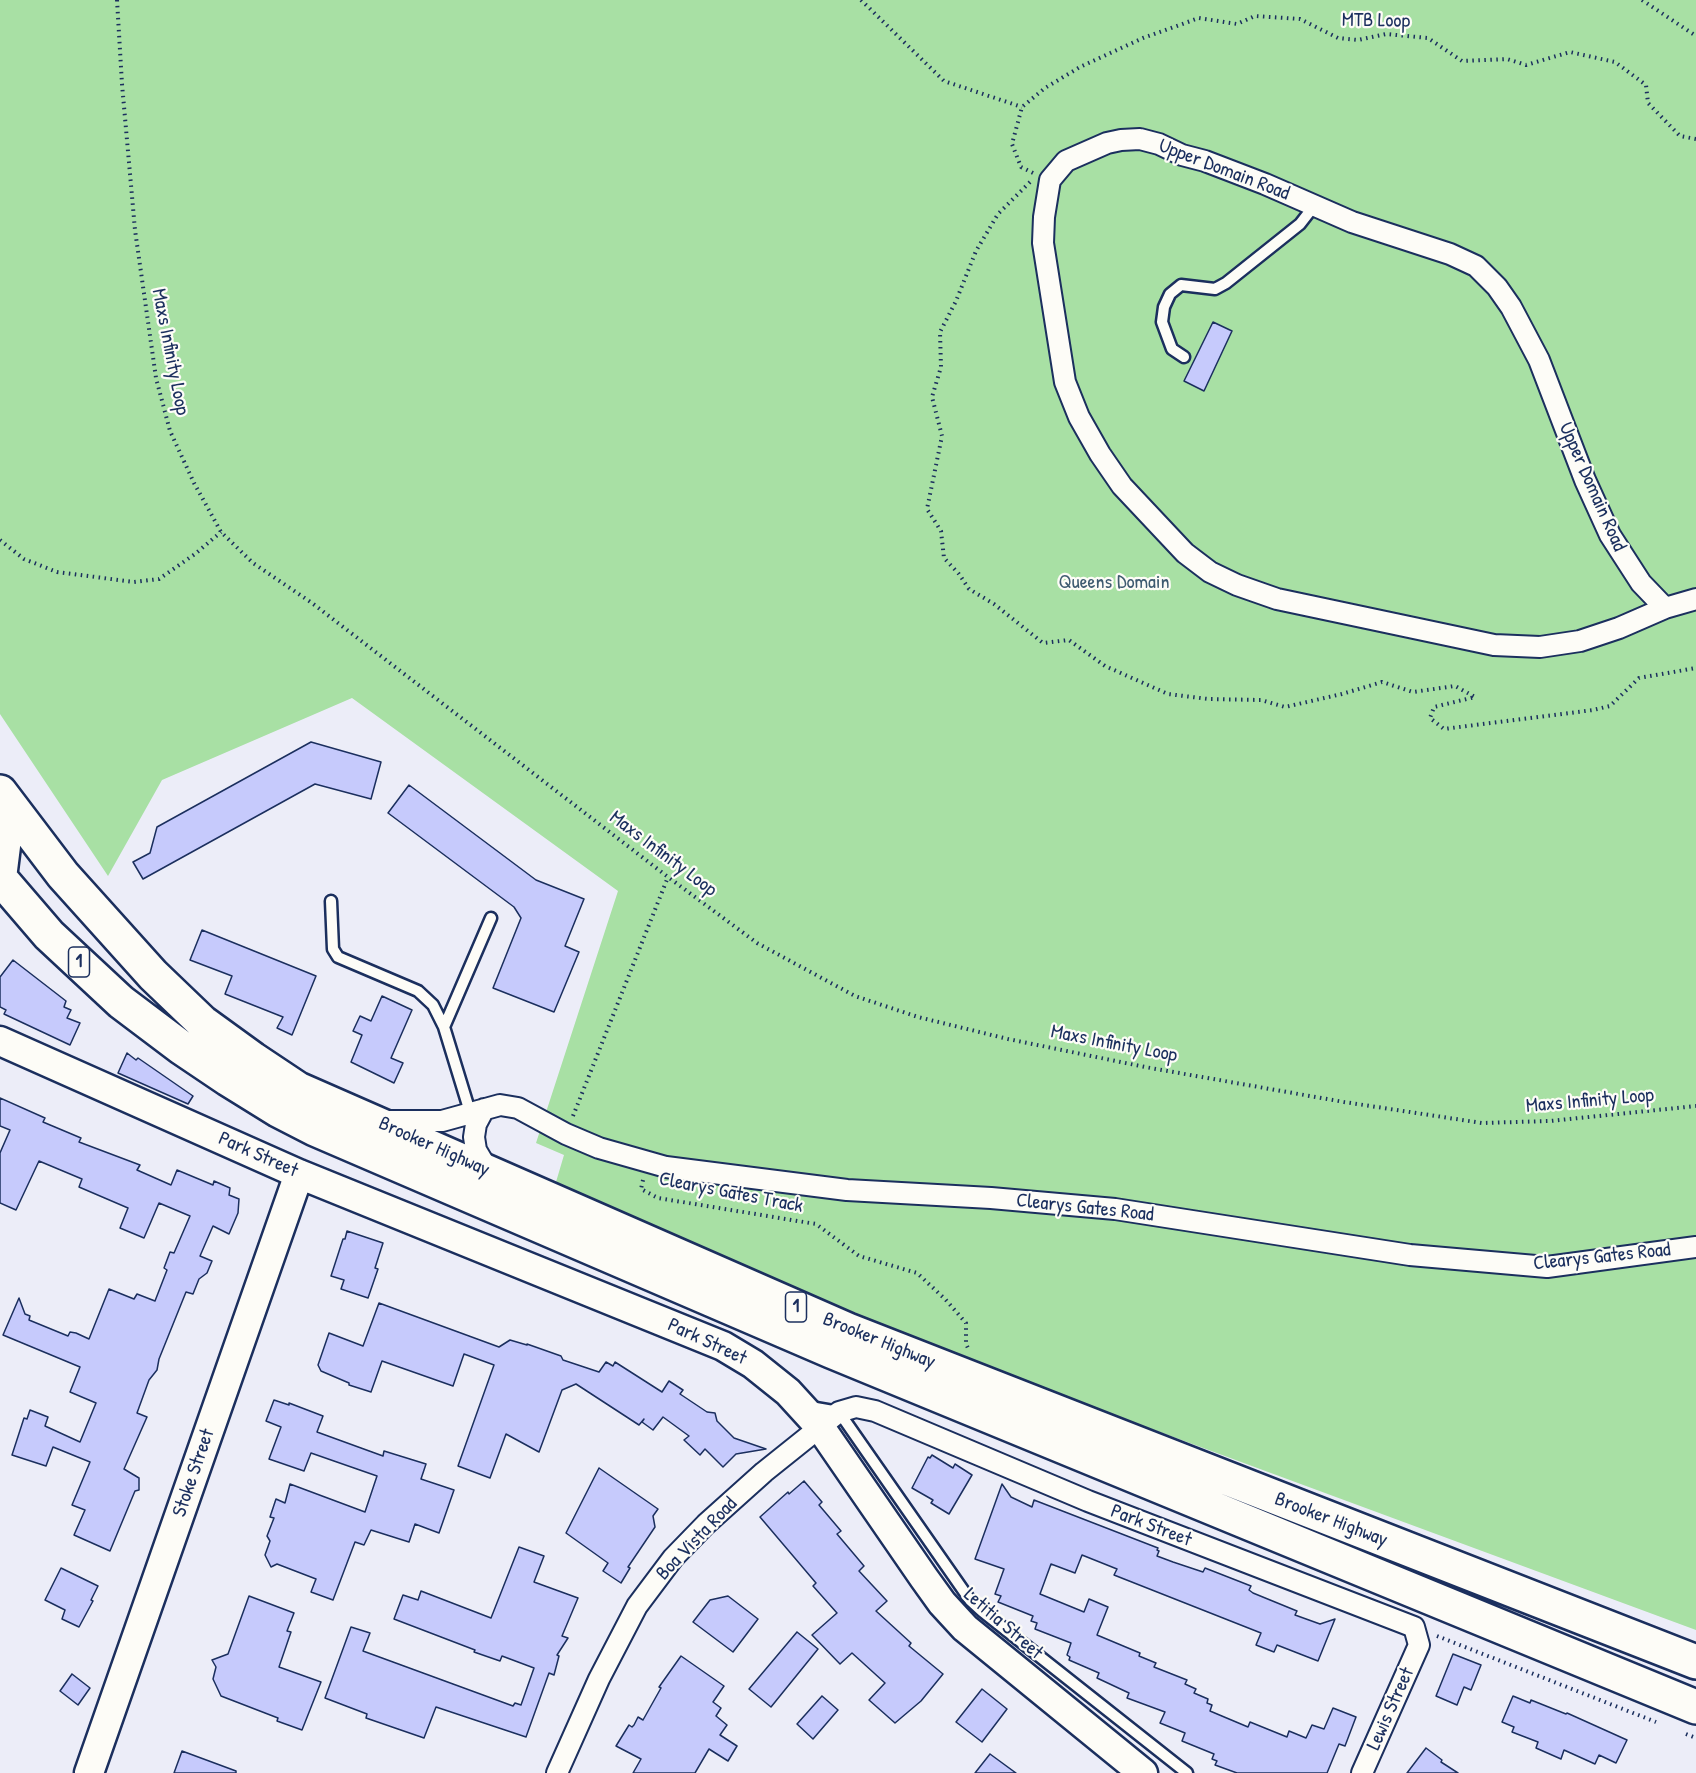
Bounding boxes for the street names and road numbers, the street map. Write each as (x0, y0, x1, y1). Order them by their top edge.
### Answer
street label: MTB Loop (1342, 8, 1410, 34)
street label: Upper Domain Road (1155, 134, 1293, 206)
street label: Maxs Infinity Loop (146, 287, 194, 417)
street label: Upper Domain Road (1553, 419, 1631, 555)
street label: Maxs Infinity Loop (605, 806, 721, 902)
road number: 1 (68, 947, 90, 977)
street label: Maxs Infinity Loop (1049, 1020, 1179, 1068)
street label: Maxs Infinity Loop (1525, 1083, 1655, 1119)
street label: Brooker Highway (375, 1112, 493, 1182)
street label: Park Street (214, 1127, 302, 1183)
street label: Clearys Gates Track (657, 1167, 805, 1219)
street label: Clearys Gates Road (1015, 1189, 1155, 1227)
street label: Clearys Gates Road (1532, 1238, 1672, 1276)
road number: 1 (786, 1292, 806, 1322)
street label: Brooker Highway (819, 1308, 939, 1374)
street label: Park Street (664, 1313, 750, 1371)
street label: Stoke Street (168, 1426, 220, 1520)
street label: Brooker Highway (1271, 1487, 1391, 1553)
street label: Boa Vista Road (651, 1492, 743, 1586)
street label: Park Street (1107, 1500, 1195, 1552)
street label: Letitia Street (958, 1583, 1048, 1665)
street label: Lewis Street (1362, 1664, 1420, 1754)

